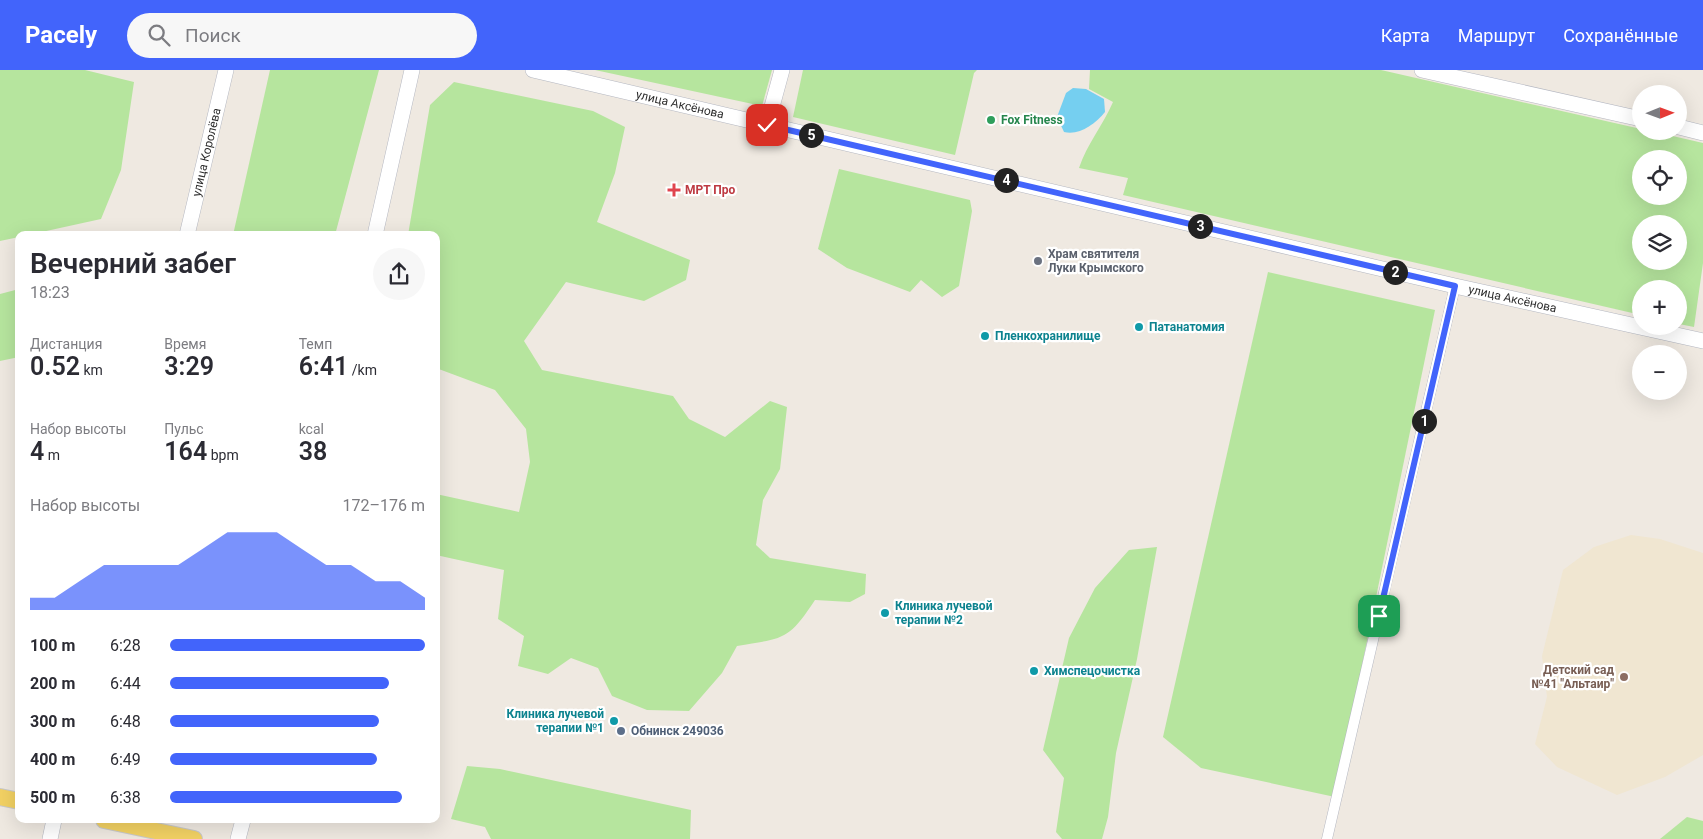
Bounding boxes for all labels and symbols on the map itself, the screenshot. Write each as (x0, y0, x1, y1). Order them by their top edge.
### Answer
north arrow (1632, 85, 1688, 140)
street label: улица Аксёнова (635, 87, 725, 122)
pin (746, 104, 788, 146)
street label: улица Королёва (189, 107, 224, 198)
place label: Fox Fitness (1001, 113, 1063, 127)
marker: Fox Fitness (985, 114, 997, 126)
pin: 5 (798, 122, 824, 148)
pin: 4 (994, 168, 1018, 192)
marker: МРТ Про (667, 183, 681, 197)
place label: МРТ Про (685, 183, 736, 197)
pin: 3 (1188, 214, 1212, 238)
place label: Храм святителя Луки Крымского (1048, 247, 1144, 275)
marker: Храм святителя Луки Крымского (1032, 255, 1044, 267)
pin: 2 (1382, 260, 1408, 284)
street label: улица Аксёнова (1467, 282, 1558, 315)
place label: Патанатомия (1149, 320, 1225, 334)
marker: Патанатомия (1133, 321, 1145, 333)
place label: Пленкохранилище (995, 329, 1101, 343)
marker: Пленкохранилище (979, 330, 991, 342)
pin: 1 (1412, 408, 1436, 434)
pin (1358, 595, 1400, 637)
place label: Клиника лучевой терапии №2 (895, 599, 993, 627)
marker: Клиника лучевой терапии №2 (879, 607, 891, 619)
place label: Детский сад №41 "Альтаир" (1531, 663, 1614, 691)
place label: Химспецочистка (1044, 664, 1141, 678)
marker: Химспецочистка (1028, 665, 1040, 677)
marker: Детский сад №41 "Альтаир" (1618, 671, 1630, 683)
place label: Клиника лучевой терапии №1 (507, 707, 604, 735)
marker: Клиника лучевой терапии №1 (608, 715, 620, 727)
place label: Обнинск 249036 (631, 724, 724, 738)
marker: Обнинск 249036 (615, 725, 627, 737)

